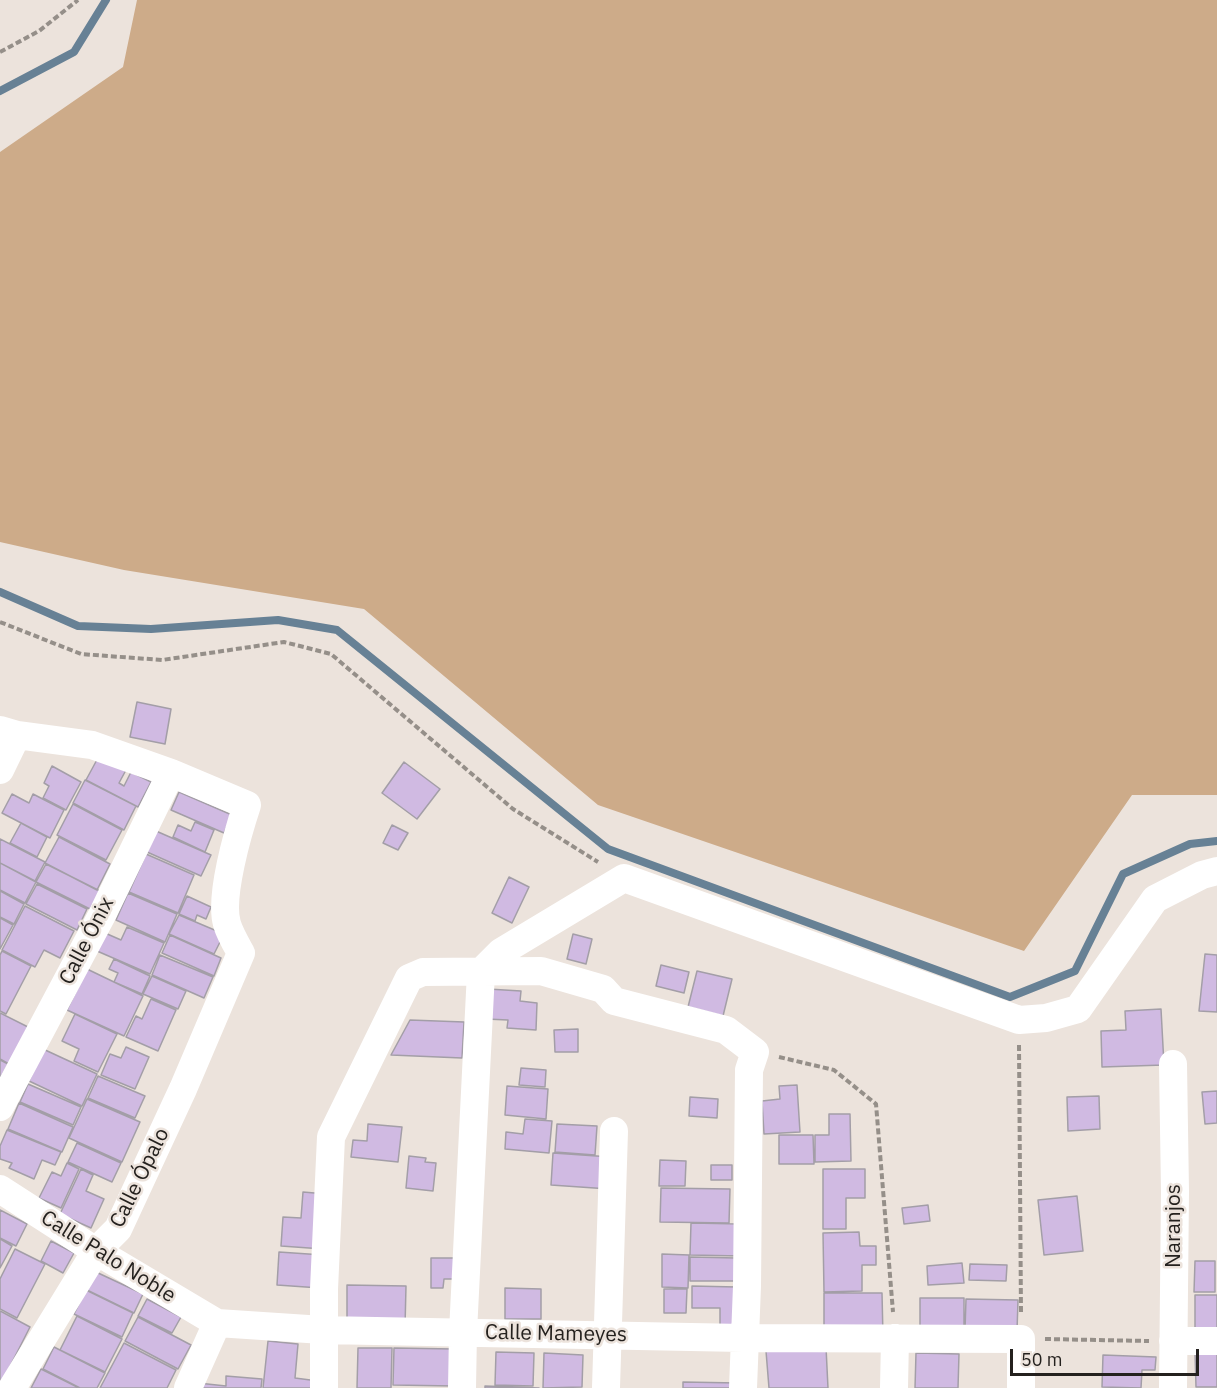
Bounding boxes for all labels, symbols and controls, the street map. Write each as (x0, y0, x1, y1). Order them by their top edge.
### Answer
street label: Calle Ónix (54, 893, 120, 989)
street label: Calle Ópalo (105, 1124, 175, 1232)
street label: Naranjos (1161, 1184, 1187, 1268)
street label: Calle Palo Noble (36, 1205, 180, 1309)
street label: Calle Mameyes (485, 1320, 627, 1348)
scale bar (1013, 1337, 1202, 1375)
text: 50 m (1021, 1348, 1063, 1371)

